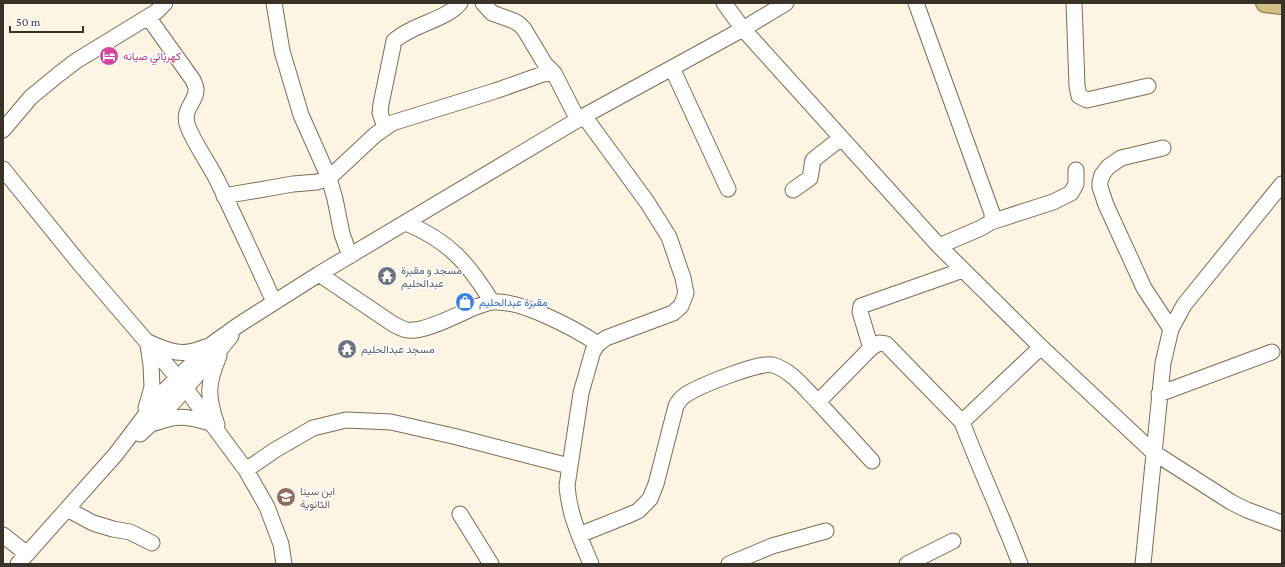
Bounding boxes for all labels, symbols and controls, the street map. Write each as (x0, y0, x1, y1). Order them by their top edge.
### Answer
scale bar (10, 8, 83, 34)
text: 50 m (16, 15, 41, 29)
hotel icon: كهربائي صيانه (98, 45, 120, 67)
place label: كهربائي صيانه (123, 50, 181, 66)
place label: مسجد و مقبرة عبدالحليم (401, 264, 462, 291)
temple icon: مسجد و مقبرة عبدالحليم (376, 265, 398, 287)
shop icon: مقبرة عبدالحليم (454, 291, 476, 313)
place label: مقبرة عبدالحليم (479, 296, 548, 310)
temple icon: مسجد عبدالحليم (336, 338, 358, 360)
place label: مسجد عبدالحليم (361, 343, 435, 357)
place label: ابن سينا الثانوية (300, 485, 335, 511)
school or university icon: ابن سينا الثانوية (275, 486, 297, 508)

